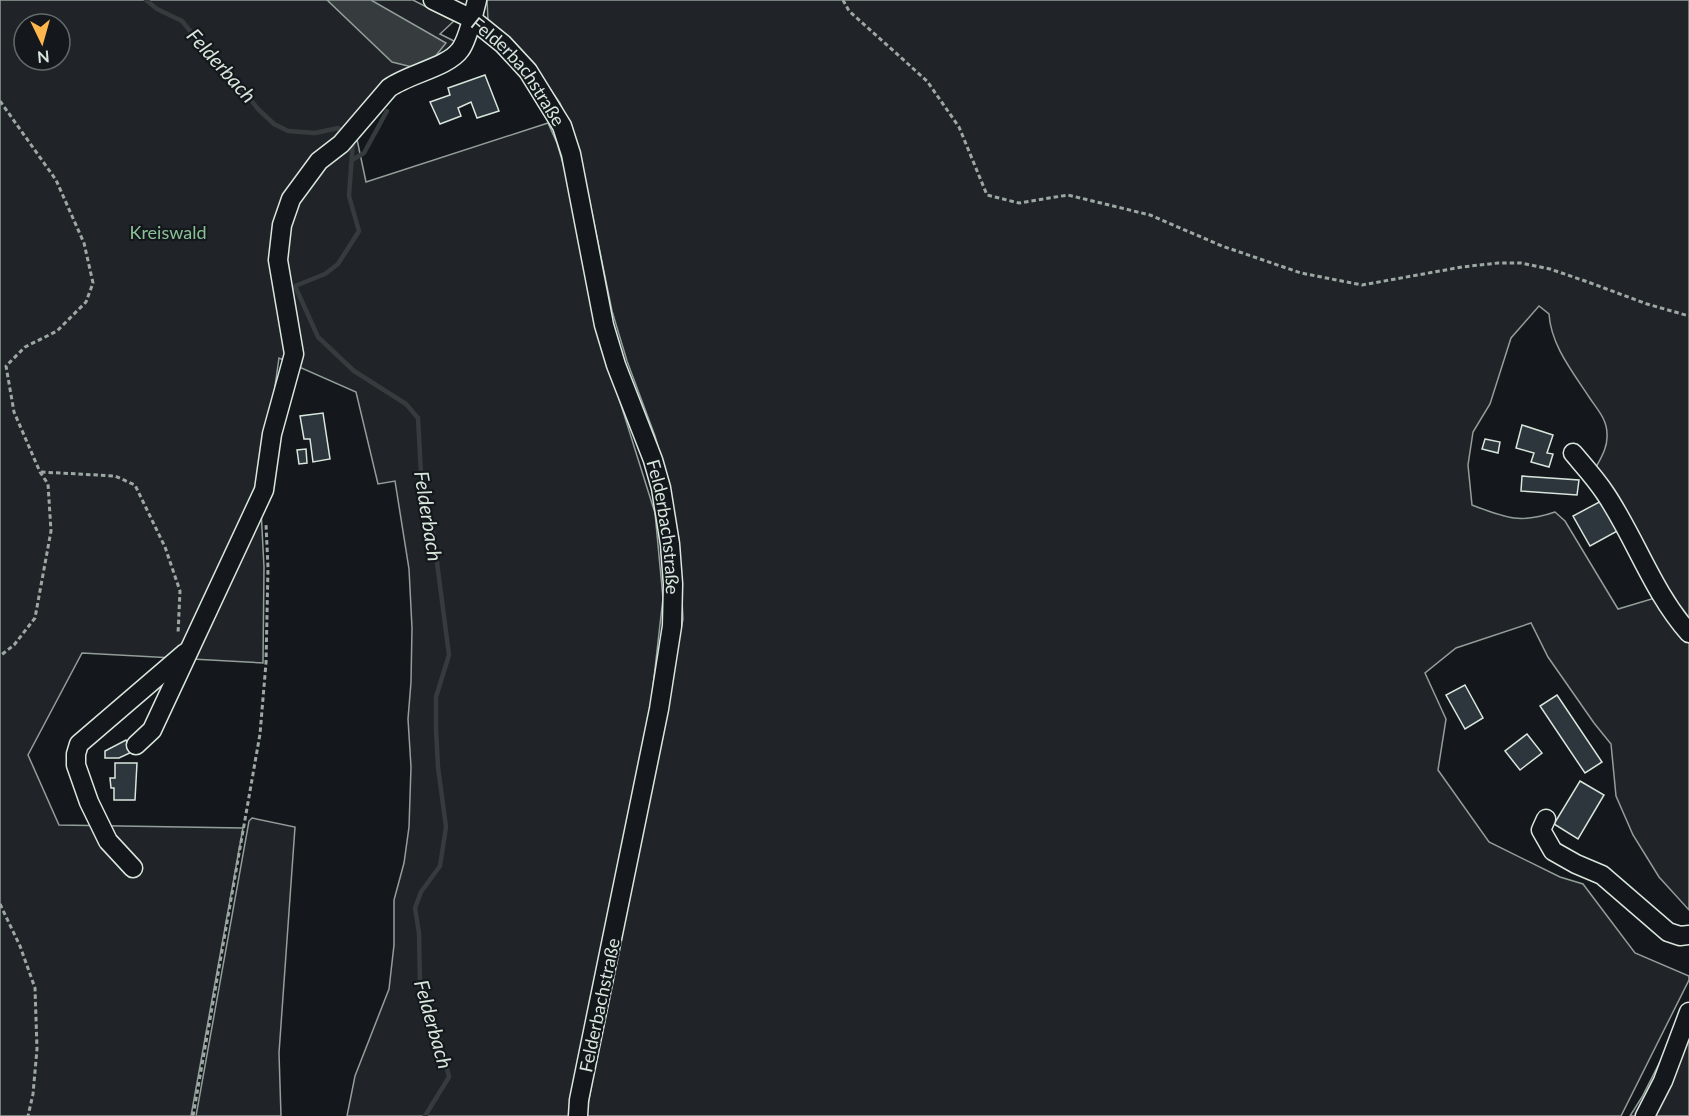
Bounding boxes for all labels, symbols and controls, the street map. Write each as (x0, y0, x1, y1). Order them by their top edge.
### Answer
north arrow (12, 12, 72, 72)
street label: Felderbachstraße (467, 12, 570, 130)
water label: Felderbach (183, 23, 261, 107)
text: N (36, 47, 50, 67)
park label: Kreiswald (129, 221, 207, 243)
street label: Felderbachstraße (642, 457, 684, 595)
water label: Felderbach (410, 469, 448, 563)
street label: Felderbachstraße (574, 936, 624, 1074)
water label: Felderbach (410, 977, 458, 1071)

